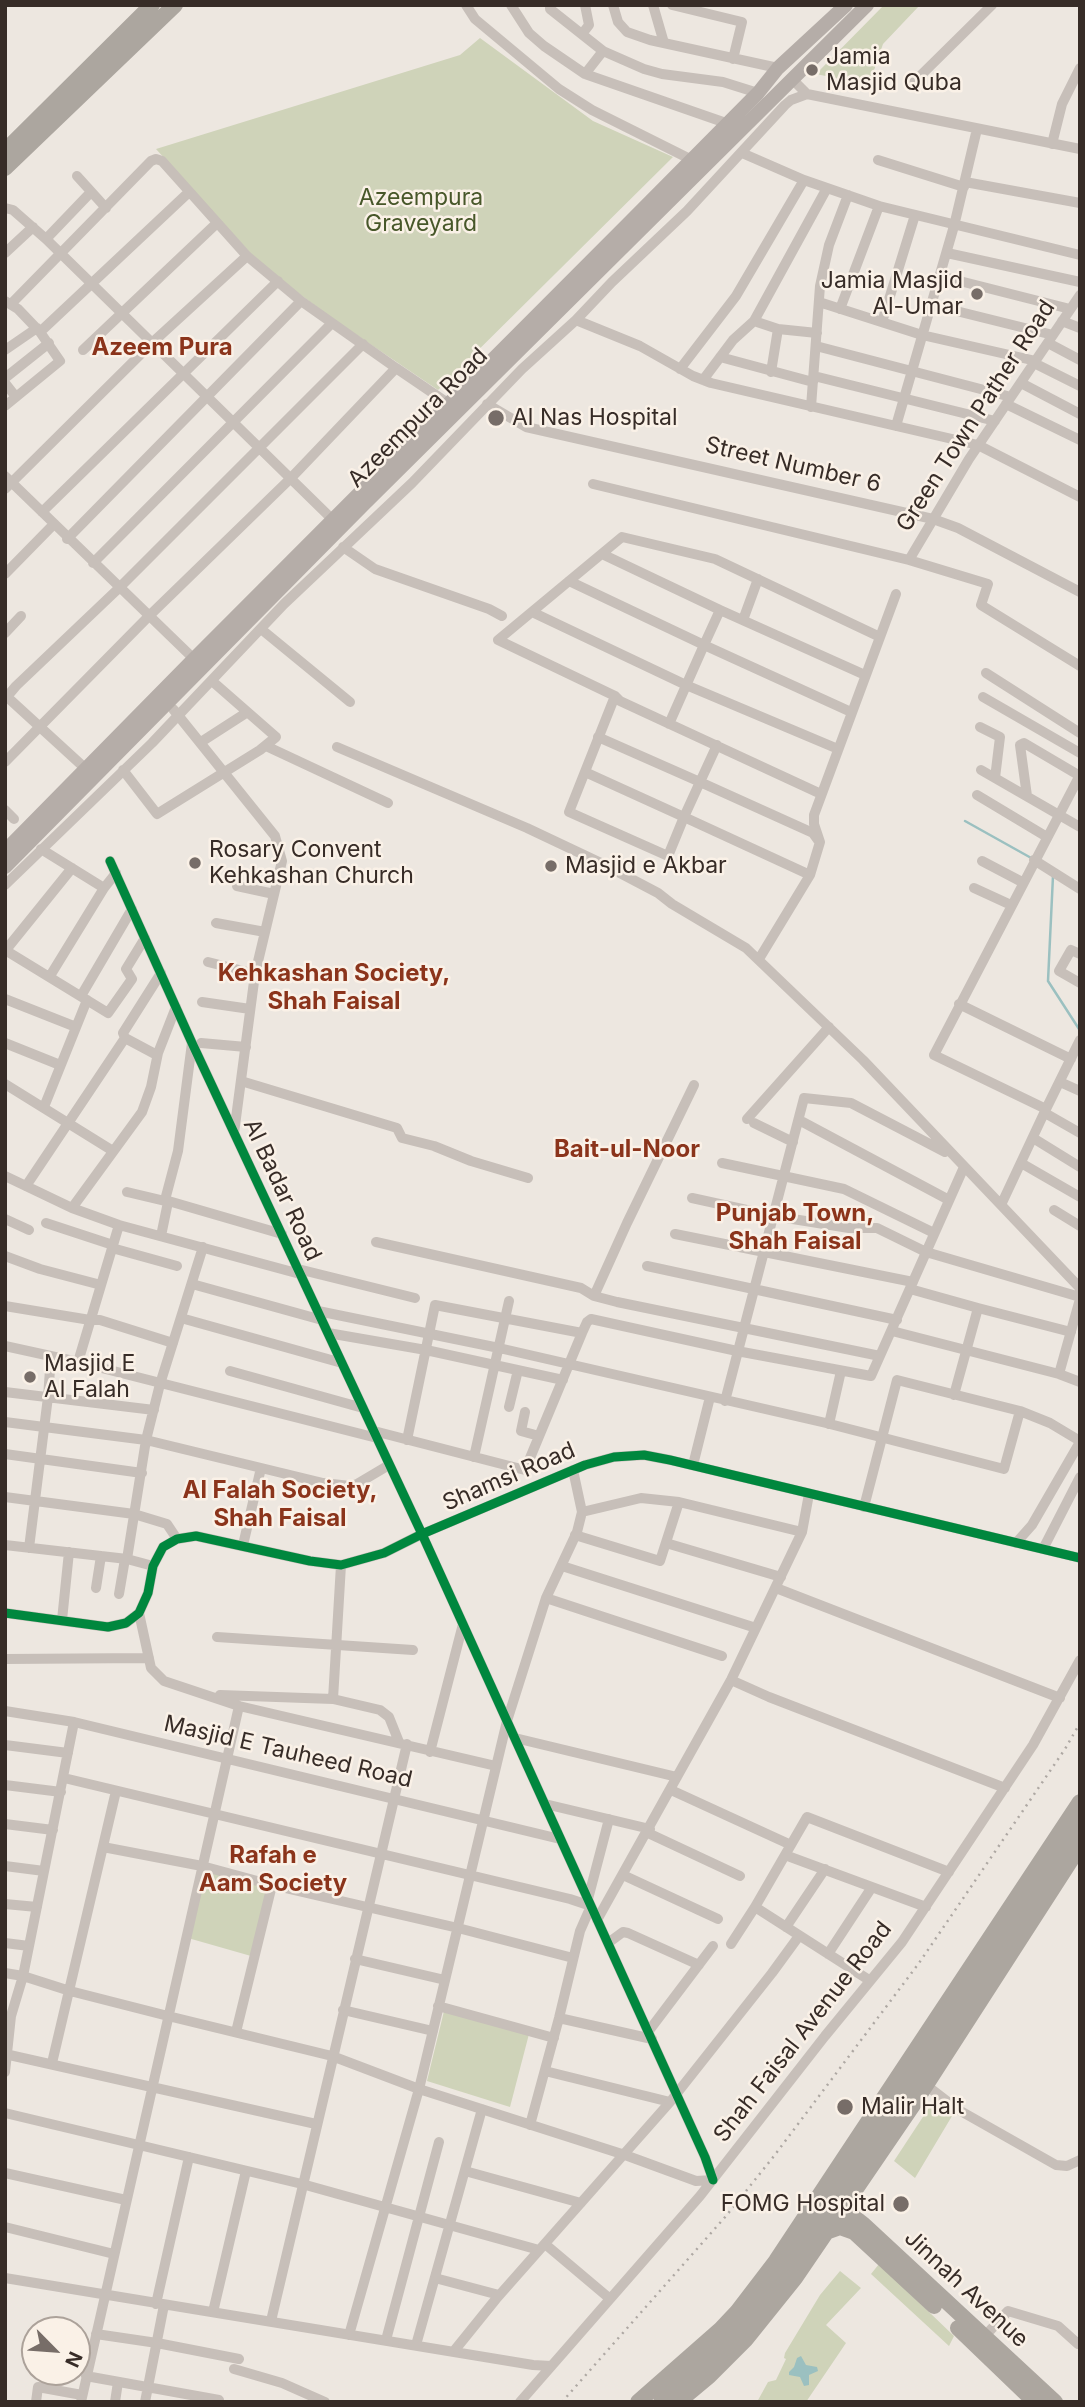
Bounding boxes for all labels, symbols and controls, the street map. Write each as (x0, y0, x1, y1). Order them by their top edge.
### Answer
place label: Jamia Masjid Quba (826, 43, 962, 97)
marker: Jamia Masjid Quba (804, 62, 820, 78)
park label: Azeempura Graveyard (359, 184, 483, 238)
place label: Jamia Masjid Al-Umar (821, 267, 963, 321)
marker: Jamia Masjid Al-Umar (969, 286, 985, 302)
street label: Green Town Pather Road (891, 295, 1061, 537)
district label: Azeem Pura (91, 334, 233, 362)
street label: Azeempura Road (342, 342, 494, 494)
place label: Al Nas Hospital (512, 404, 678, 432)
marker: Al Nas Hospital (486, 408, 506, 428)
street label: Street Number 6 (703, 431, 883, 499)
place label: Rosary Convent Kehkashan Church (209, 836, 414, 890)
place label: Masjid e Akbar (565, 852, 727, 880)
marker: Rosary Convent Kehkashan Church (187, 855, 203, 871)
marker: Masjid e Akbar (543, 858, 559, 874)
district label: Kehkashan Society, Shah Faisal (218, 960, 450, 1016)
street label: Al Badar Road (237, 1115, 327, 1265)
district label: Bait-ul-Noor (554, 1136, 700, 1164)
district label: Punjab Town, Shah Faisal (716, 1200, 874, 1256)
place label: Masjid E Al Falah (44, 1350, 135, 1404)
marker: Masjid E Al Falah (22, 1369, 38, 1385)
street label: Shamsi Road (439, 1437, 579, 1517)
district label: Al Falah Society, Shah Faisal (182, 1477, 378, 1533)
street label: Masjid E Tauheed Road (161, 1710, 415, 1794)
district label: Rafah e Aam Society (199, 1842, 347, 1898)
street label: Shah Faisal Avenue Road (708, 1916, 898, 2148)
place label: Malir Halt (861, 2093, 964, 2121)
marker: Malir Halt (835, 2097, 855, 2117)
place label: FOMG Hospital (721, 2190, 885, 2218)
marker: FOMG Hospital (891, 2194, 911, 2214)
street label: Jinnah Avenue (898, 2224, 1034, 2354)
north arrow (21, 2316, 91, 2386)
text: N (60, 2348, 87, 2371)

